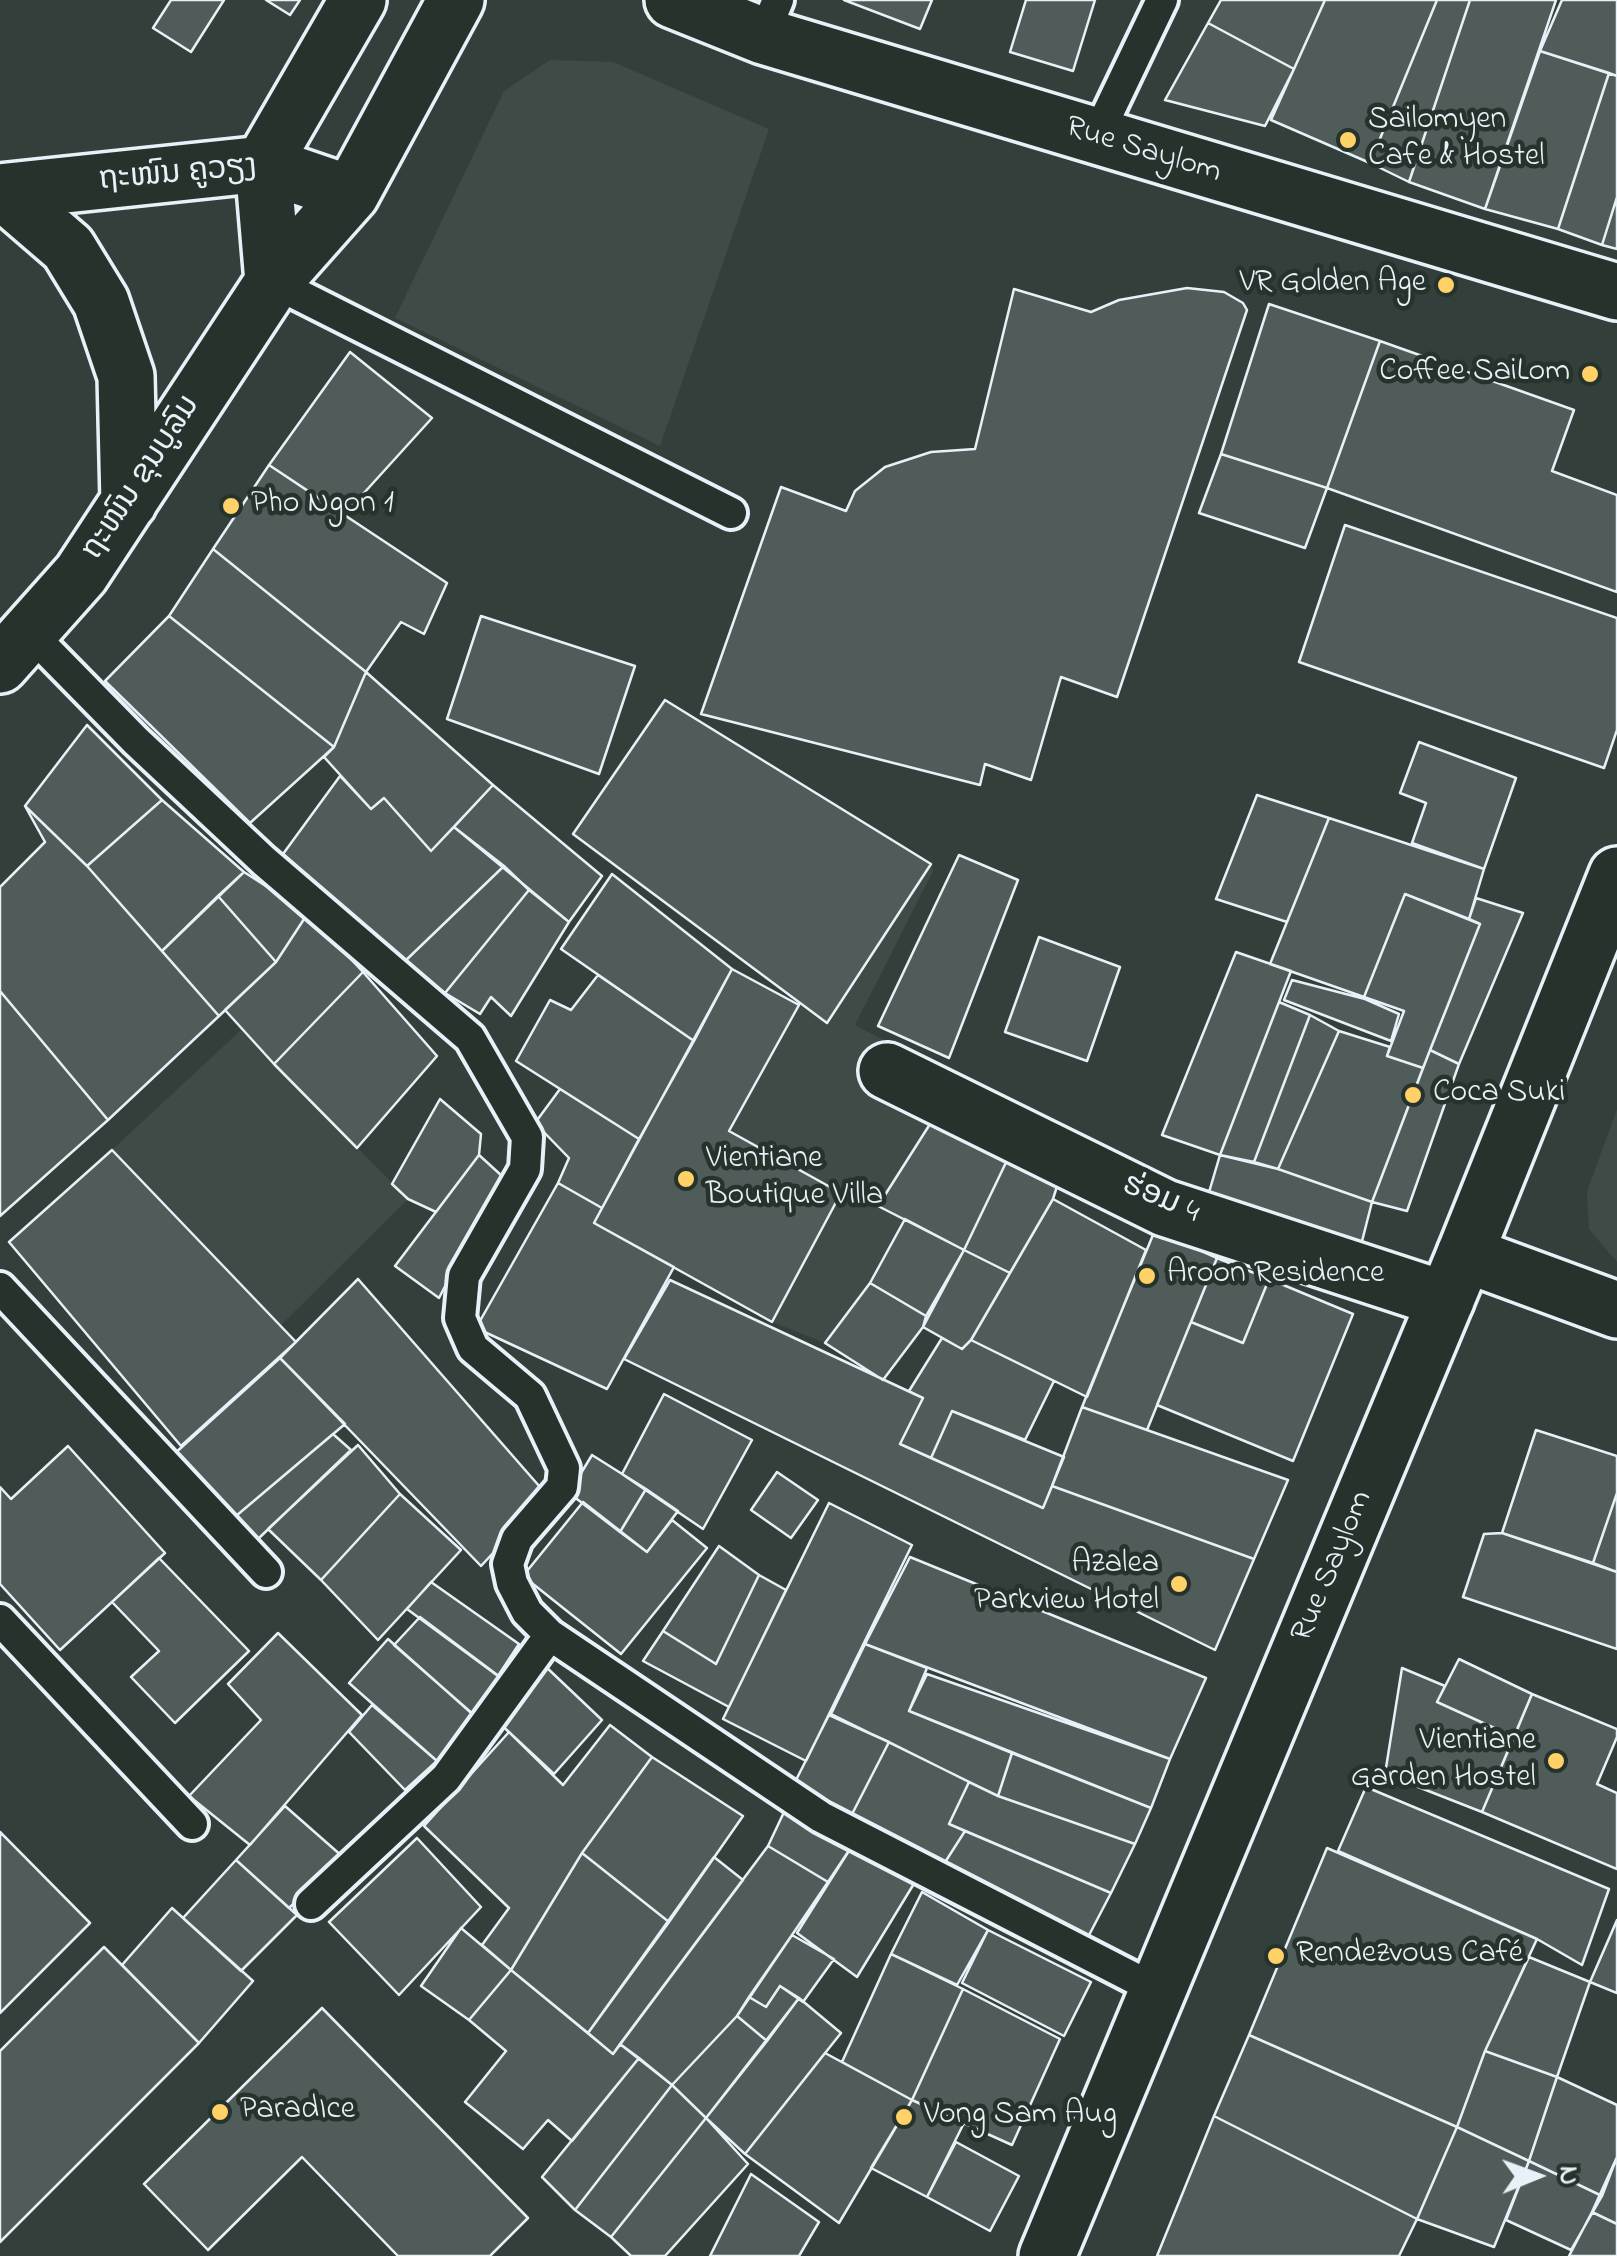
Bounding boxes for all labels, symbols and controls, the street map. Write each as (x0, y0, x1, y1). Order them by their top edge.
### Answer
place label: Sailomyen Cafe & Hostel (1368, 103, 1545, 178)
street label: Rue Saylom (1061, 110, 1225, 194)
marker: Sailomyen Cafe & Hostel (1337, 129, 1359, 151)
street label: ຖະໜົນ ຄູວຽງ (97, 150, 259, 202)
place label: VR Golden Age (1240, 266, 1426, 304)
marker: VR Golden Age (1435, 274, 1457, 296)
place label: Coffee SaiLom (1379, 355, 1570, 393)
marker: Coffee SaiLom (1579, 363, 1601, 385)
street label: ຖະໜົນ ຂຸນບູລົມ (75, 389, 211, 569)
place label: Pho Ngon 1 (251, 487, 394, 525)
marker: Pho Ngon 1 (220, 495, 242, 517)
place label: Coca Suki (1433, 1076, 1565, 1114)
marker: Coca Suki (1402, 1084, 1424, 1106)
place label: Vientiane Boutique Villa (706, 1142, 883, 1217)
marker: Vientiane Boutique Villa (675, 1168, 697, 1190)
street label: ຮ່ອມ 4 (1116, 1168, 1204, 1234)
place label: Aroon Residence (1167, 1257, 1384, 1295)
marker: Aroon Residence (1136, 1265, 1158, 1287)
street label: Rue Saylom (1285, 1486, 1383, 1648)
place label: Azalea Parkview Hotel (974, 1547, 1159, 1622)
marker: Azalea Parkview Hotel (1168, 1573, 1190, 1595)
place label: Vientiane Garden Hostel (1351, 1724, 1536, 1799)
marker: Vientiane Garden Hostel (1545, 1750, 1567, 1772)
place label: Rendezvous Café (1296, 1937, 1523, 1975)
marker: Rendezvous Café (1265, 1945, 1287, 1967)
place label: ParadIce (240, 2093, 355, 2131)
place label: Vong Sam Aug (924, 2098, 1117, 2136)
marker: ParadIce (209, 2101, 231, 2123)
marker: Vong Sam Aug (893, 2106, 915, 2128)
north arrow (1487, 2126, 1587, 2226)
text: N (1547, 2166, 1588, 2185)

